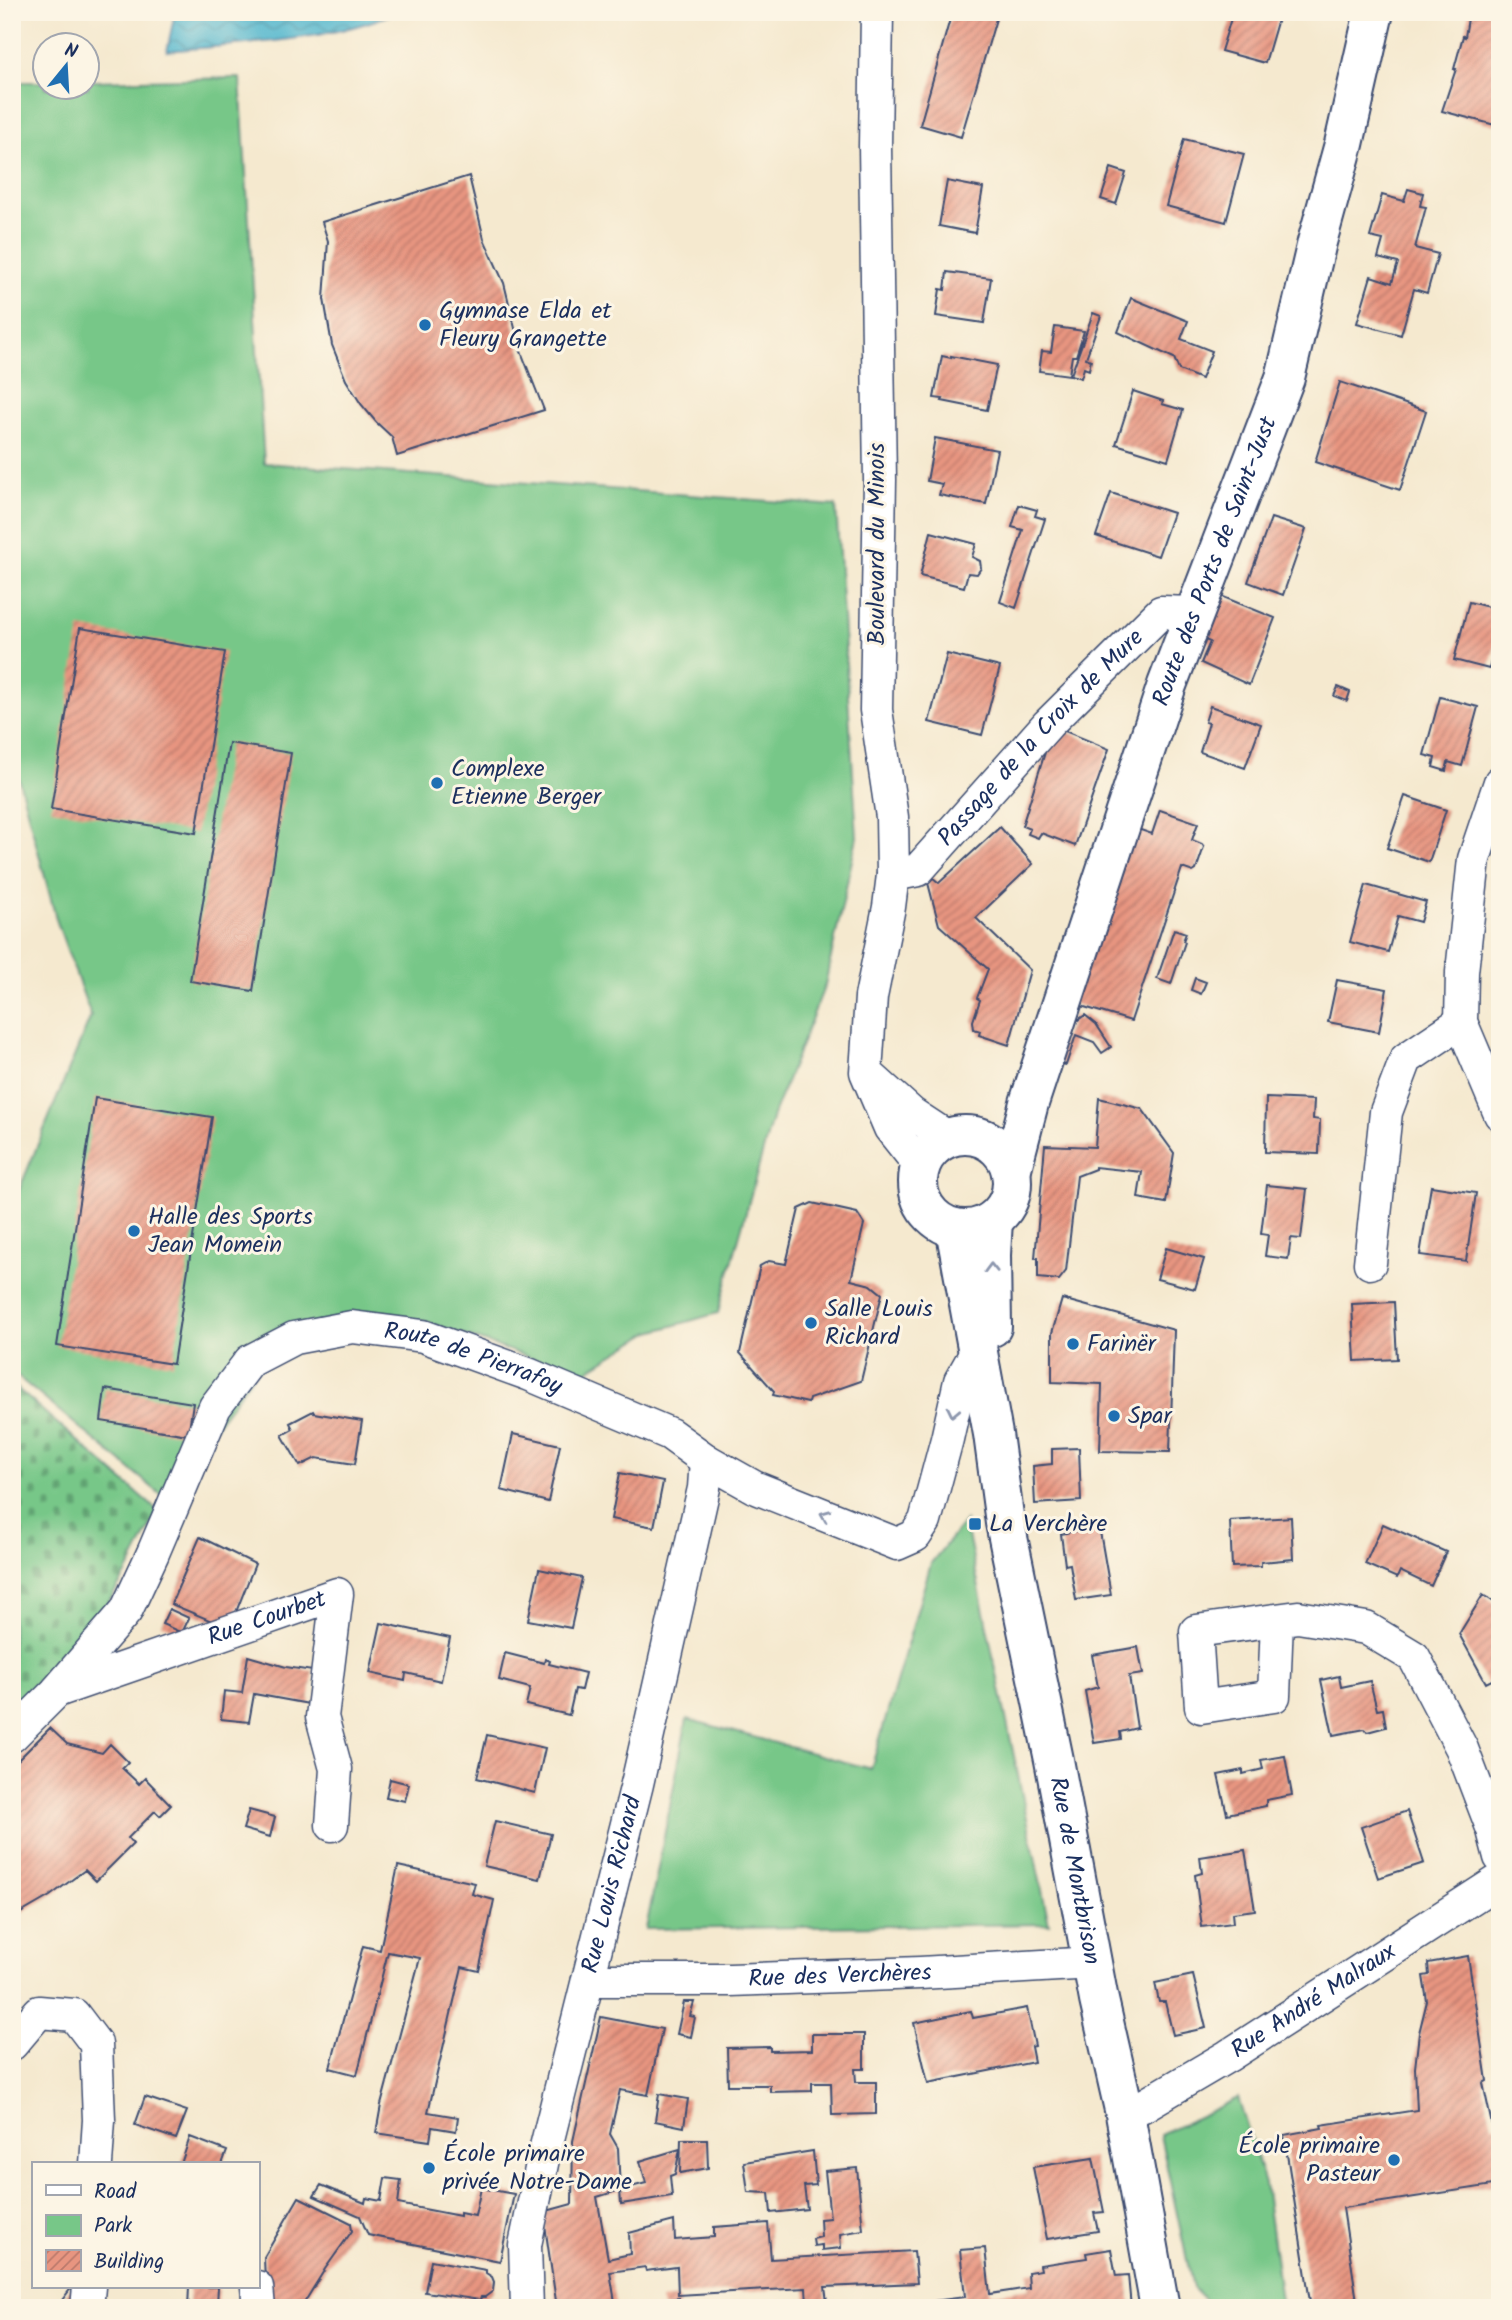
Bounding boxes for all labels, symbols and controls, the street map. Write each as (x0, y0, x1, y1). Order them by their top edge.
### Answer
north arrow (32, 32, 102, 102)
text: N (60, 36, 81, 68)
place label: Gymnase Elda et Fleury Grangette (439, 292, 612, 359)
marker: Gymnase Elda et Fleury Grangette (417, 317, 433, 333)
street label: Route des Ports de Saint-Just (1142, 410, 1288, 711)
street label: Boulevard du Minois (858, 443, 897, 645)
street label: Passage de la Croix de Mure (928, 619, 1153, 856)
place label: Complexe Etienne Berger (451, 750, 603, 817)
marker: Complexe Etienne Berger (429, 775, 445, 791)
place label: Halle des Sports Jean Momein (148, 1198, 313, 1265)
marker: Halle des Sports Jean Momein (126, 1223, 142, 1239)
one-way arrow (983, 1262, 999, 1272)
place label: Salle Louis Richard (825, 1290, 933, 1357)
street label: Route de Pierrafoy (382, 1312, 569, 1406)
marker: Salle Louis Richard (803, 1315, 819, 1331)
place label: Farinër (1087, 1325, 1158, 1364)
marker: Farinër (1065, 1336, 1081, 1352)
place label: Spar (1128, 1397, 1173, 1436)
one-way arrow (946, 1406, 961, 1418)
marker: Spar (1106, 1408, 1122, 1424)
place label: La Verchère (989, 1505, 1107, 1544)
one-way arrow (820, 1510, 832, 1524)
marker: La Verchère (967, 1516, 983, 1532)
street label: Rue Courbet (202, 1579, 332, 1657)
street label: Rue de Montbrison (1038, 1774, 1111, 1968)
street label: Rue Louis Richard (571, 1791, 653, 1977)
street label: Rue André Malraux (1223, 1932, 1405, 2069)
street label: Rue des Verchères (748, 1953, 933, 1999)
place label: École primaire Pasteur (1238, 2127, 1382, 2194)
place label: École primaire privée Notre-Dame (442, 2135, 632, 2202)
marker: École primaire Pasteur (1386, 2152, 1402, 2168)
marker: École primaire privée Notre-Dame (421, 2160, 437, 2176)
legend (32, 2162, 259, 2288)
text: Road (94, 2176, 137, 2209)
text: Park (94, 2210, 132, 2243)
text: Building (94, 2246, 164, 2279)

